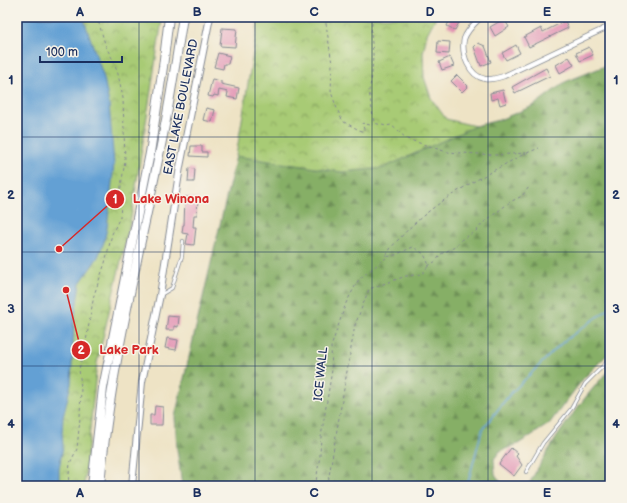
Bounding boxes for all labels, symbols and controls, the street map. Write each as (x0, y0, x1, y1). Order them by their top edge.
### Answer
text: A (75, 4, 84, 20)
text: B (192, 4, 202, 20)
text: C (309, 4, 319, 20)
text: D (425, 4, 435, 20)
text: E (543, 4, 552, 20)
scale bar (40, 38, 122, 64)
street label: EAST LAKE BOULEVARD (160, 38, 202, 176)
text: 100 m (46, 45, 78, 60)
text: 1 (8, 72, 14, 88)
text: 1 (613, 72, 619, 88)
callout: Lake Winona (105, 186, 217, 211)
text: 2 (7, 187, 15, 203)
text: 2 (612, 187, 620, 203)
text: Lake Winona (133, 191, 209, 207)
text: 1 (112, 192, 118, 207)
text: 3 (7, 301, 15, 317)
text: 3 (612, 301, 620, 317)
callout: Lake Park (71, 337, 166, 362)
text: Lake Park (99, 342, 159, 358)
text: 2 (77, 343, 85, 358)
street label: ICE WALL (311, 346, 331, 402)
text: 4 (7, 416, 15, 432)
text: 4 (612, 416, 620, 432)
text: A (75, 485, 84, 501)
text: B (192, 485, 202, 501)
text: C (309, 485, 319, 501)
text: D (425, 485, 435, 501)
text: E (543, 485, 552, 501)

